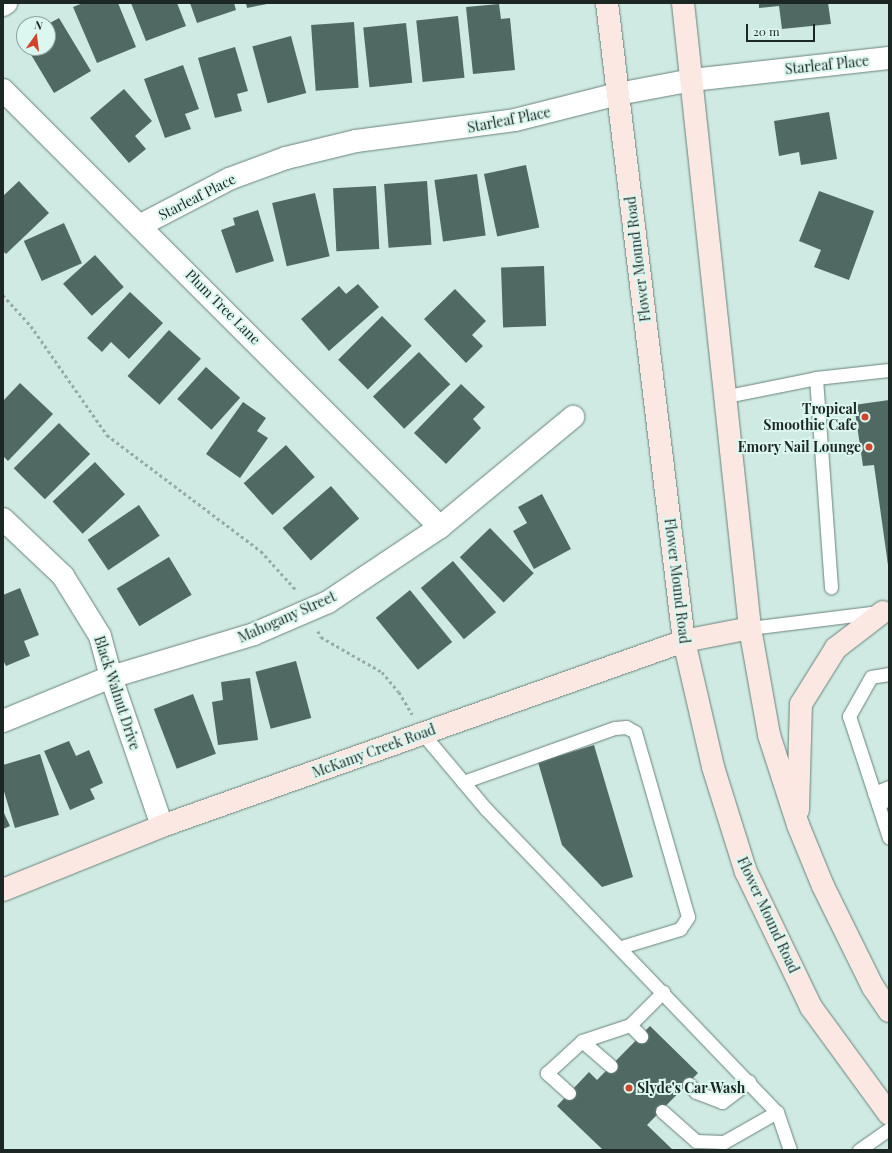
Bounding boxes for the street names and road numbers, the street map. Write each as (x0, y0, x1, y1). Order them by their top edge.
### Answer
street label: Starleaf Place (784, 52, 870, 78)
street label: Starleaf Place (466, 104, 552, 136)
street label: Starleaf Place (156, 170, 238, 224)
street label: Flower Mound Road (622, 195, 654, 323)
street label: Plum Tree Lane (182, 266, 264, 348)
street label: Flower Mound Road (661, 517, 693, 645)
street label: Mahogany Street (235, 588, 339, 646)
street label: Black Walnut Drive (91, 633, 143, 753)
street label: McKamy Creek Road (310, 721, 438, 781)
street label: Flower Mound Road (734, 854, 802, 976)

